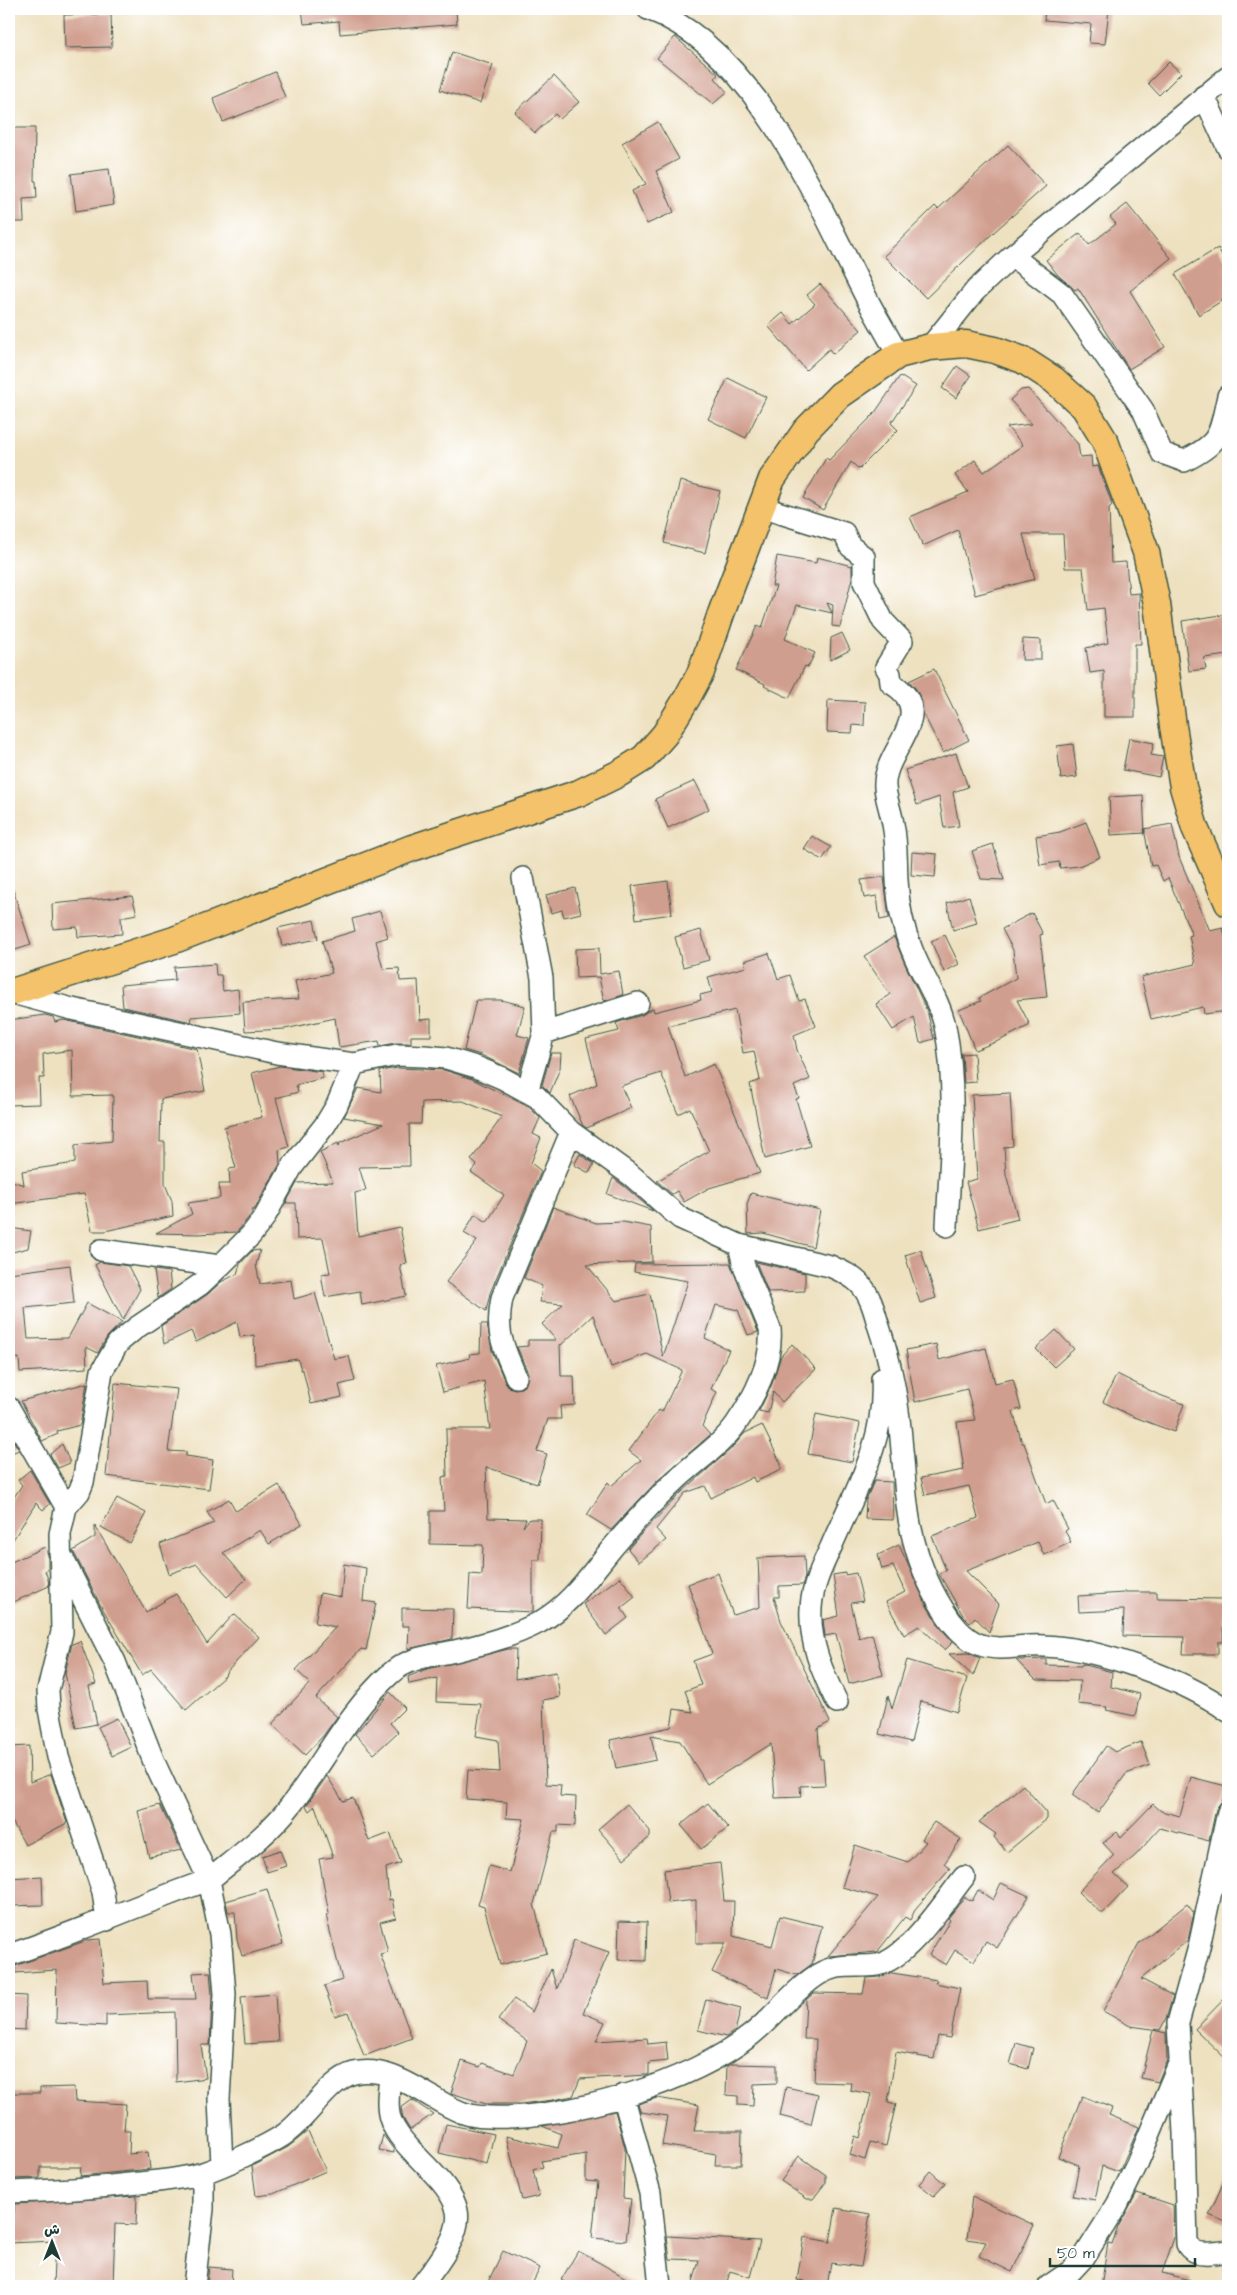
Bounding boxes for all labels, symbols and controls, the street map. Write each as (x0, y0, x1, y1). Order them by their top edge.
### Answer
north arrow (28, 2218, 78, 2268)
text: ش (44, 2220, 60, 2240)
scale bar (1050, 2235, 1194, 2267)
text: 50 m (1057, 2243, 1095, 2264)

